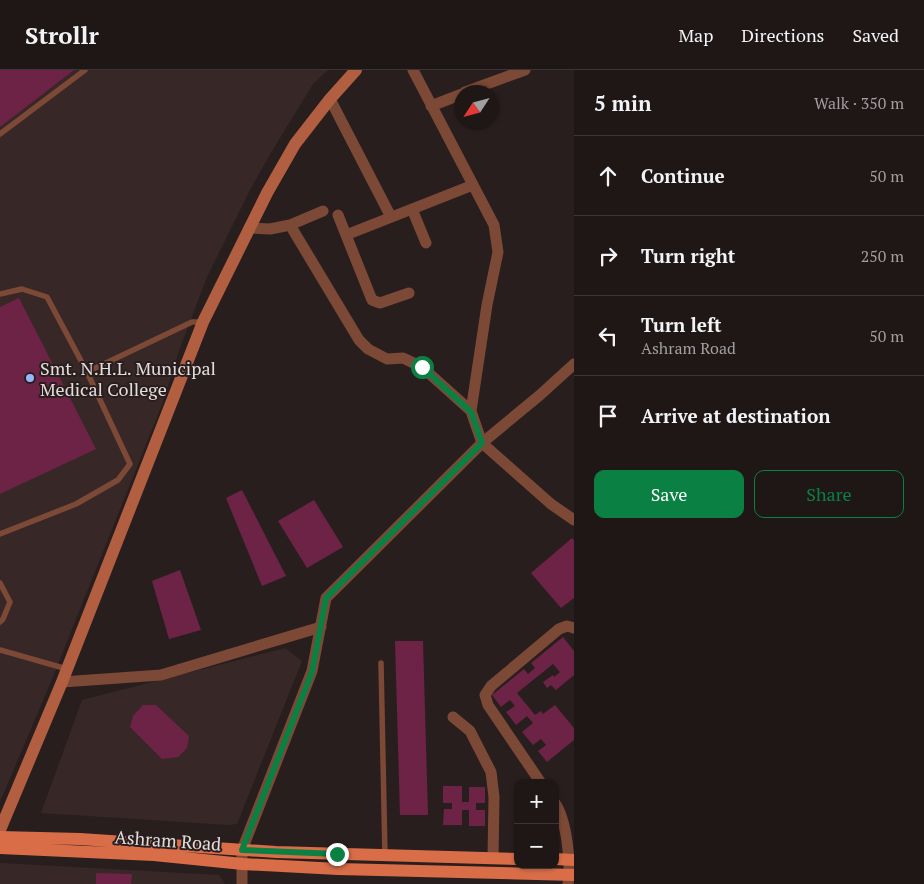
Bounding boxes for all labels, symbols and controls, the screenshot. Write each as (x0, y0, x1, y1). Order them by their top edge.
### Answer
text: Strollr (25, 19, 99, 51)
text: Map (678, 23, 713, 47)
text: Directions (741, 23, 824, 47)
text: Saved (852, 23, 899, 47)
north arrow (454, 85, 499, 130)
text: 5 min (594, 89, 651, 117)
text: Walk · 350 m (814, 92, 904, 114)
icon: ahead (594, 162, 622, 190)
text: Continue (641, 163, 725, 188)
text: 50 m (869, 165, 904, 187)
icon: right (594, 242, 622, 270)
text: Turn right (641, 243, 735, 268)
text: 250 m (861, 245, 904, 267)
text: Turn left (641, 312, 722, 337)
icon: left (594, 322, 622, 350)
text: 50 m (869, 325, 904, 347)
text: Ashram Road (641, 337, 736, 359)
place label: Smt. N.H.L. Municipal Medical College (40, 356, 216, 401)
route start (411, 356, 434, 379)
marker: Smt. N.H.L. Municipal Medical College (24, 372, 36, 384)
icon: arrive (594, 402, 622, 430)
text: Arrive at destination (641, 403, 830, 428)
button: Save (594, 470, 744, 518)
button: Share (754, 470, 904, 518)
map controls (514, 779, 559, 869)
button: + (514, 779, 559, 824)
street label: Ashram Road (114, 824, 222, 856)
button: − (514, 824, 559, 869)
route end (326, 843, 349, 866)

